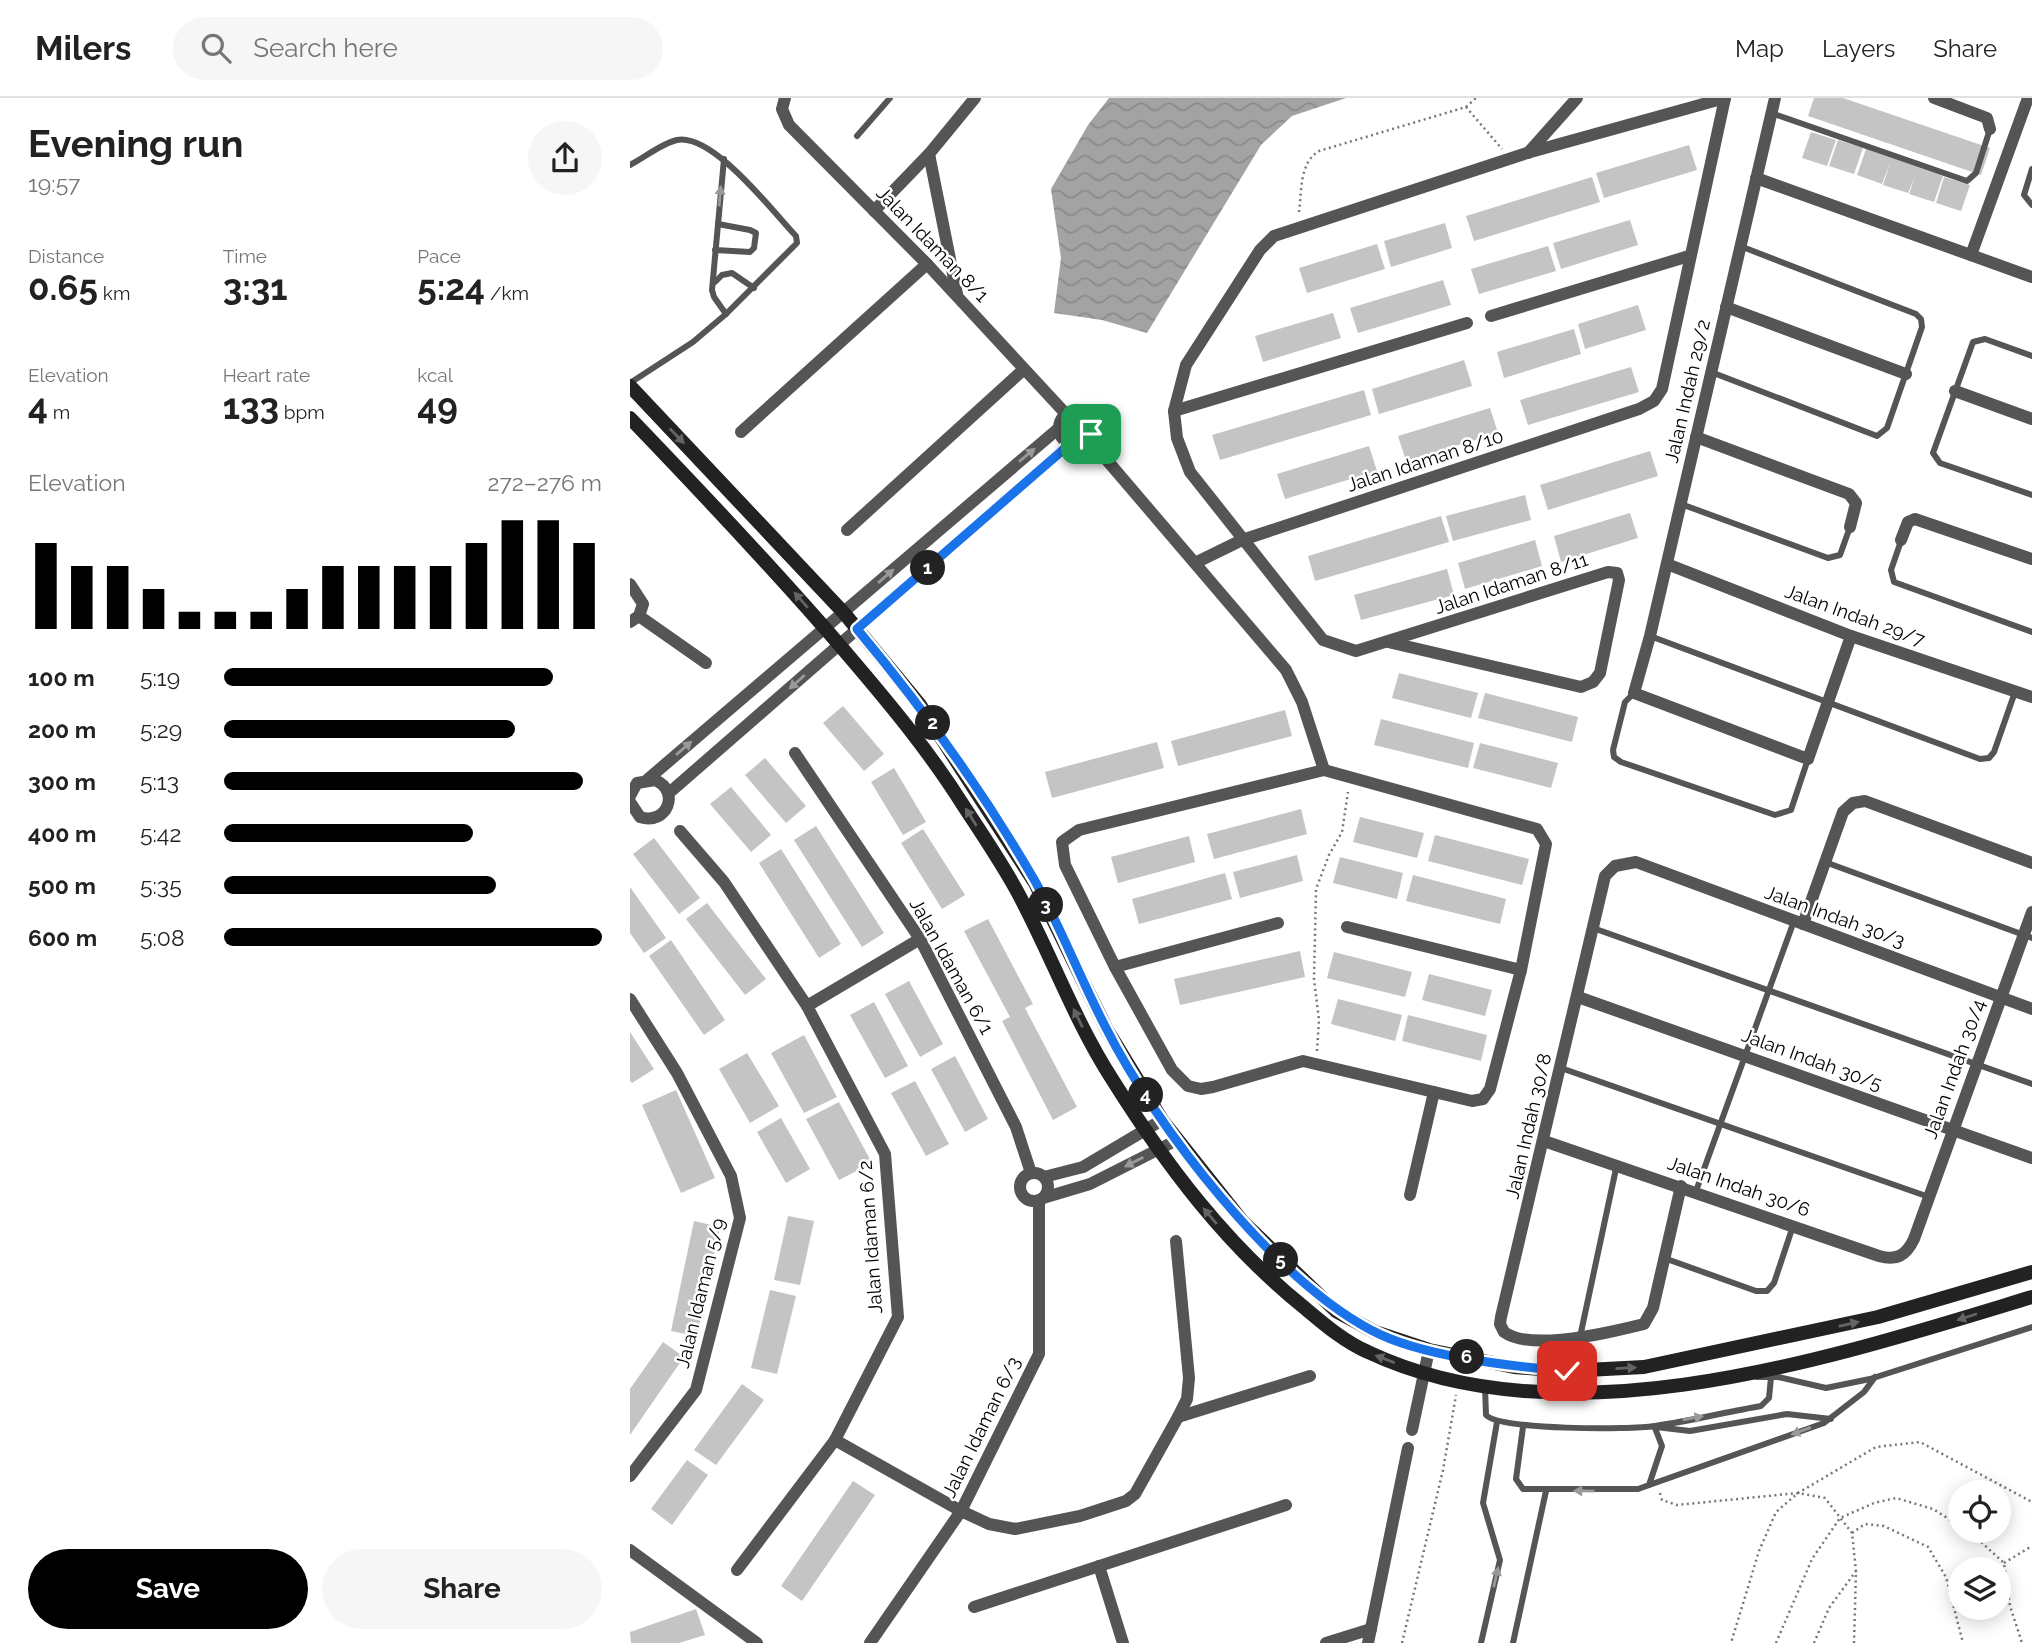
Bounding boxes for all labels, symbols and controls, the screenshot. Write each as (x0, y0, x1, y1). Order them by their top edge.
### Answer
search box (173, 17, 663, 80)
text: Milers (35, 29, 131, 68)
icon: search (197, 29, 235, 67)
text: Search here (253, 33, 398, 63)
text: Map (1735, 34, 1784, 63)
text: Layers (1822, 34, 1895, 63)
text: Share (1933, 34, 1997, 63)
text: Evening run (28, 121, 243, 166)
button: share (528, 121, 602, 195)
text: 19:57 (28, 170, 80, 197)
street label: Jalan Idaman 8/1 (872, 182, 994, 306)
one-way arrow (715, 185, 726, 207)
text: Distance (28, 245, 104, 267)
text: Time (223, 245, 267, 267)
text: Pace (417, 245, 461, 267)
text: 0.65 (28, 267, 98, 308)
text: 3:31 (223, 267, 288, 308)
text: 5:24 (417, 267, 485, 308)
text: km (98, 282, 130, 304)
text: /km (485, 282, 529, 304)
street label: Jalan Indah 29/2 (1660, 317, 1714, 465)
text: Elevation (28, 364, 109, 386)
text: Heart rate (223, 364, 310, 386)
text: kcal (417, 364, 453, 386)
text: 4 (28, 386, 48, 427)
text: 133 (223, 386, 279, 427)
text: 49 (417, 386, 458, 427)
text: m (48, 401, 70, 423)
text: bpm (279, 401, 325, 423)
pin (1061, 404, 1121, 464)
icon: arrive (1072, 415, 1110, 453)
street label: Jalan Idaman 8/10 (1344, 424, 1506, 496)
one-way arrow (669, 427, 685, 444)
one-way arrow (1018, 447, 1036, 462)
text: Elevation (28, 469, 126, 496)
text: 272–276 m (488, 469, 602, 496)
street label: Jalan Idaman 8/11 (1432, 548, 1590, 618)
pin: 1 (910, 550, 946, 586)
text: 1 (923, 556, 932, 578)
one-way arrow (877, 568, 895, 584)
street label: Jalan Indah 29/7 (1782, 579, 1928, 651)
one-way arrow (793, 591, 809, 609)
text: 100 m (28, 664, 95, 691)
text: 5:19 (140, 664, 180, 691)
one-way arrow (788, 674, 806, 690)
pin: 2 (916, 706, 950, 740)
text: 2 (927, 711, 938, 733)
text: 200 m (28, 716, 96, 743)
text: 5:29 (140, 716, 182, 743)
one-way arrow (675, 740, 693, 756)
text: 300 m (28, 768, 96, 795)
text: 5:13 (140, 768, 179, 795)
one-way arrow (965, 808, 978, 827)
text: 400 m (28, 820, 96, 847)
text: 5:42 (140, 820, 181, 847)
text: 500 m (28, 872, 96, 899)
text: 5:35 (140, 872, 182, 899)
street label: Jalan Indah 30/3 (1762, 880, 1908, 952)
pin: 3 (1028, 888, 1064, 922)
text: 3 (1040, 893, 1051, 915)
street label: Jalan Idaman 6/1 (906, 894, 998, 1038)
text: 600 m (28, 924, 97, 951)
text: 5:08 (140, 924, 185, 951)
street label: Jalan Indah 30/4 (1919, 996, 1989, 1142)
one-way arrow (1072, 1008, 1084, 1028)
street label: Jalan Indah 30/5 (1739, 1023, 1885, 1095)
street label: Jalan Indah 30/8 (1501, 1051, 1555, 1201)
pin: 4 (1128, 1077, 1164, 1112)
text: 4 (1140, 1083, 1151, 1105)
street label: Jalan Indah 30/6 (1665, 1151, 1813, 1221)
one-way arrow (1124, 1157, 1144, 1168)
street label: Jalan Idaman 6/2 (854, 1160, 886, 1314)
one-way arrow (1203, 1208, 1218, 1225)
street label: Jalan Idaman 5/9 (671, 1216, 729, 1370)
pin: 5 (1264, 1242, 1298, 1278)
text: 5 (1275, 1248, 1286, 1270)
one-way arrow (1956, 1313, 1977, 1323)
one-way arrow (1838, 1318, 1860, 1329)
pin: 6 (1450, 1340, 1484, 1374)
pin (1537, 1341, 1597, 1401)
text: 6 (1461, 1345, 1472, 1367)
icon: check (1548, 1352, 1586, 1390)
street label: Jalan Idaman 6/3 (937, 1353, 1025, 1501)
one-way arrow (1374, 1353, 1395, 1364)
one-way arrow (1616, 1362, 1638, 1373)
one-way arrow (1682, 1413, 1704, 1424)
one-way arrow (1791, 1426, 1812, 1437)
map controls (1948, 1480, 2011, 1620)
button: locate (1948, 1480, 2011, 1543)
one-way arrow (1573, 1485, 1595, 1497)
button: Save (28, 1549, 308, 1629)
button: Share (322, 1549, 602, 1629)
button: layers (1948, 1557, 2011, 1620)
one-way arrow (1491, 1566, 1502, 1588)

